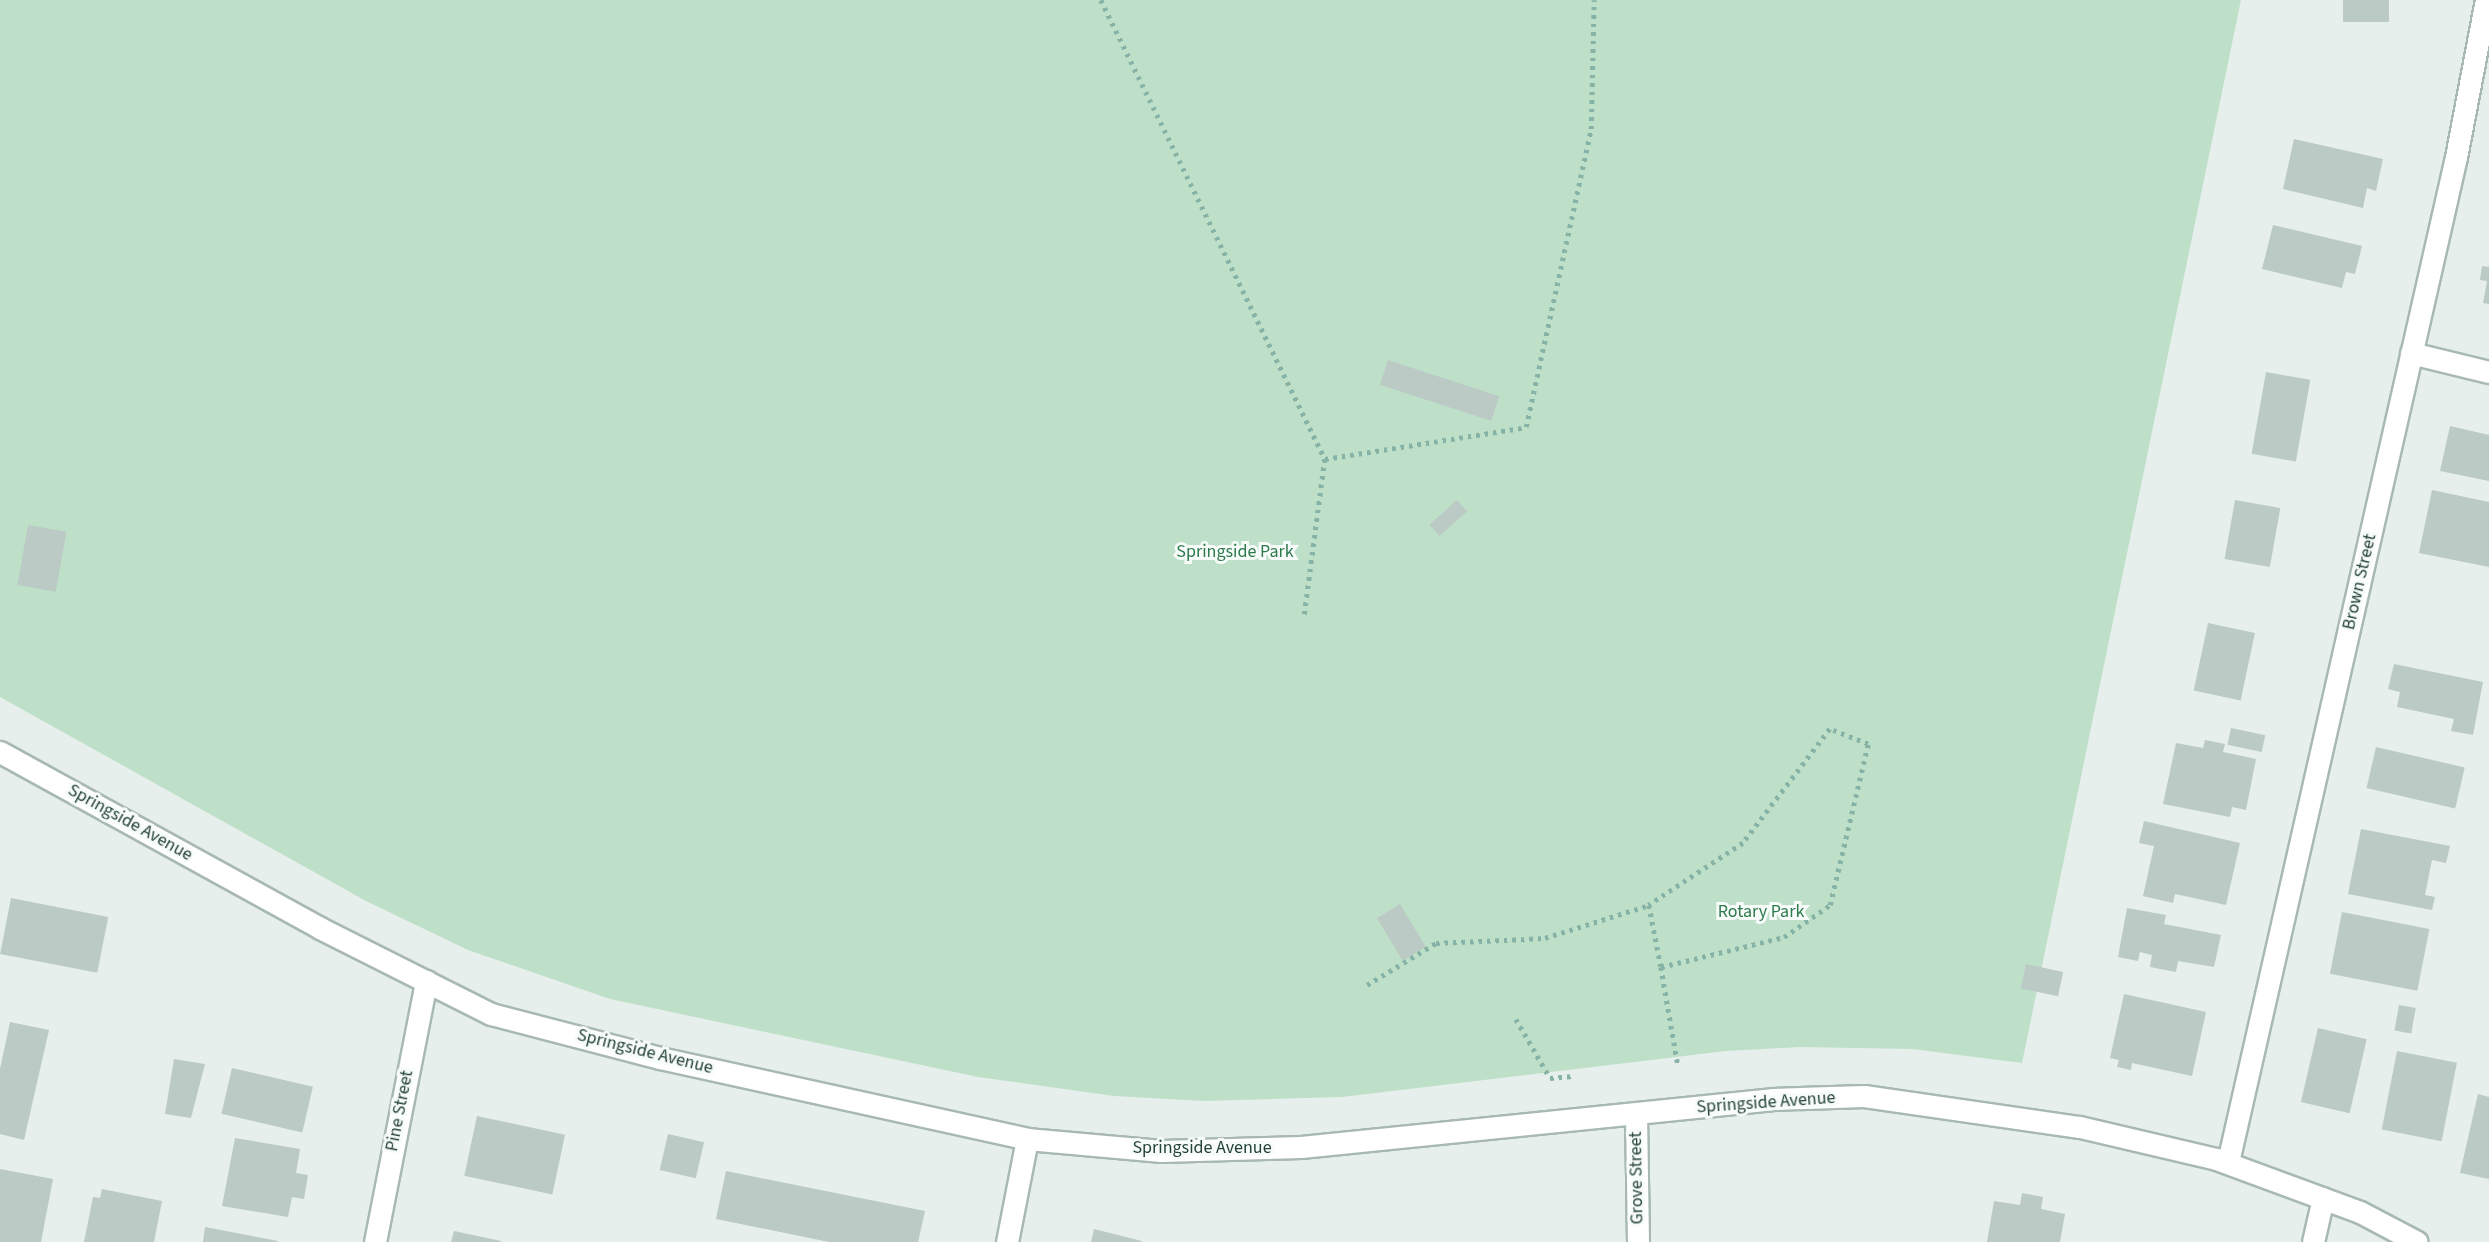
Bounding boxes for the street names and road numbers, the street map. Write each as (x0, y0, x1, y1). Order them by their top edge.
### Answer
street label: Brown Street (2338, 532, 2382, 632)
street label: Springside Avenue (64, 780, 196, 866)
street label: Springside Avenue (575, 1025, 715, 1079)
street label: Pine Street (382, 1069, 418, 1153)
street label: Springside Avenue (1696, 1087, 1836, 1119)
street label: Grove Street (1625, 1131, 1649, 1225)
street label: Springside Avenue (1132, 1137, 1272, 1159)

